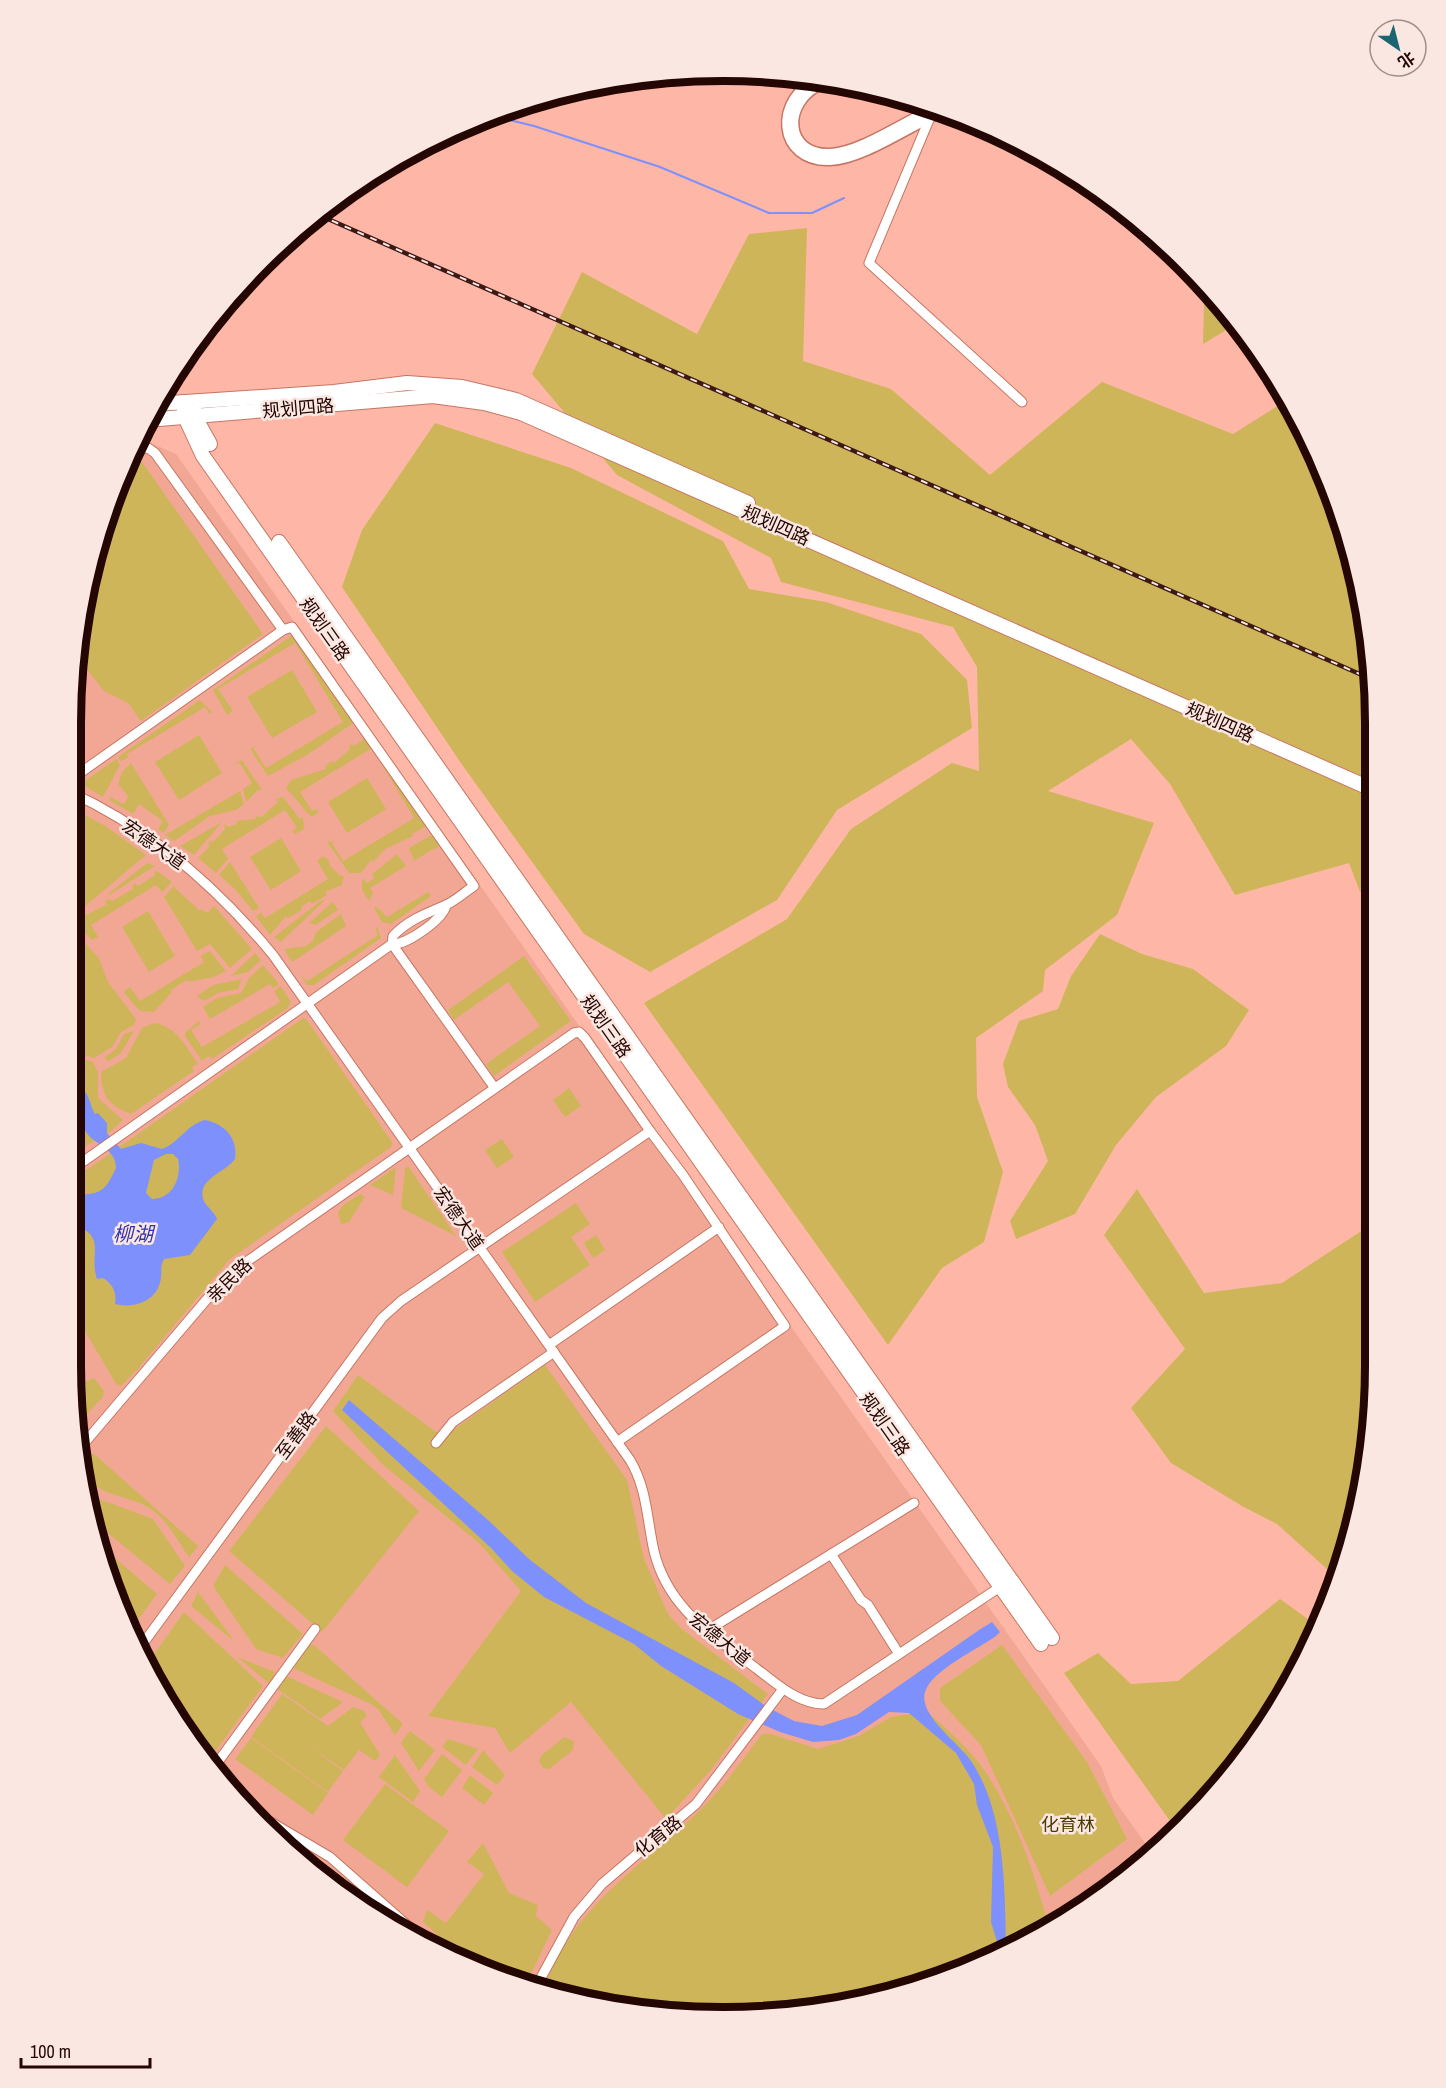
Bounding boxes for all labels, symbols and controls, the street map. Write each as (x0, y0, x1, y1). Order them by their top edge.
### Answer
north arrow (1368, 18, 1428, 78)
text: 北 (1394, 47, 1419, 74)
street label: 规划四路 (261, 392, 335, 424)
street label: 规划四路 (738, 499, 814, 551)
street label: 规划三路 (294, 592, 356, 666)
street label: 规划四路 (1182, 696, 1258, 748)
street label: 宏德大道 (117, 813, 191, 875)
street label: 规划三路 (575, 989, 637, 1063)
street label: 宏德大道 (428, 1181, 490, 1255)
water label: 柳湖 (113, 1220, 156, 1247)
street label: 亲民路 (201, 1252, 257, 1308)
street label: 规划三路 (854, 1387, 916, 1461)
street label: 至善路 (270, 1406, 322, 1464)
street label: 宏德大道 (684, 1607, 756, 1671)
street label: 化育路 (629, 1809, 687, 1863)
park label: 化育林 (1041, 1812, 1095, 1837)
scale bar (21, 2031, 150, 2069)
text: 100 m (30, 2039, 71, 2064)

